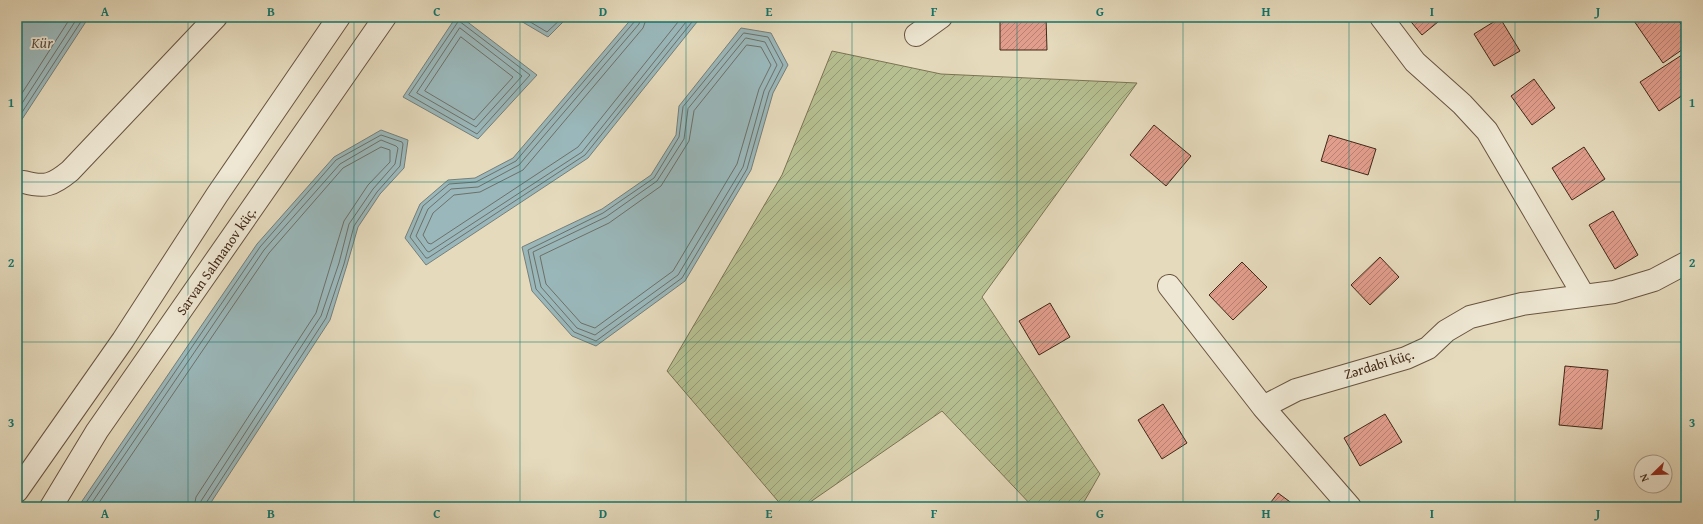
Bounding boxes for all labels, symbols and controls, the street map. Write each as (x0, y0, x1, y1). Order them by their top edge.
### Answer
text: A (101, 2, 110, 21)
text: B (267, 2, 275, 21)
text: C (433, 2, 441, 21)
text: D (599, 2, 607, 21)
text: E (766, 2, 773, 21)
text: F (931, 2, 938, 21)
text: G (1096, 2, 1104, 21)
text: H (1261, 2, 1271, 21)
text: I (1430, 2, 1434, 21)
text: J (1594, 2, 1601, 21)
water label: Kür (30, 32, 53, 53)
text: 1 (8, 93, 14, 112)
text: 1 (1689, 93, 1695, 112)
street label: Sarvan Salmanov küç. (171, 203, 261, 319)
text: 2 (8, 253, 15, 272)
text: 2 (1689, 253, 1696, 272)
street label: Zərdabi küç. (1342, 344, 1416, 384)
text: 3 (8, 413, 14, 432)
text: 3 (1689, 413, 1695, 432)
north arrow (1633, 454, 1673, 494)
text: N (1635, 471, 1653, 484)
text: A (101, 504, 110, 523)
text: B (267, 504, 275, 523)
text: C (433, 504, 441, 523)
text: D (599, 504, 607, 523)
text: E (766, 504, 773, 523)
text: F (931, 504, 938, 523)
text: G (1096, 504, 1104, 523)
text: H (1261, 504, 1271, 523)
text: I (1430, 504, 1434, 523)
text: J (1594, 504, 1601, 523)

